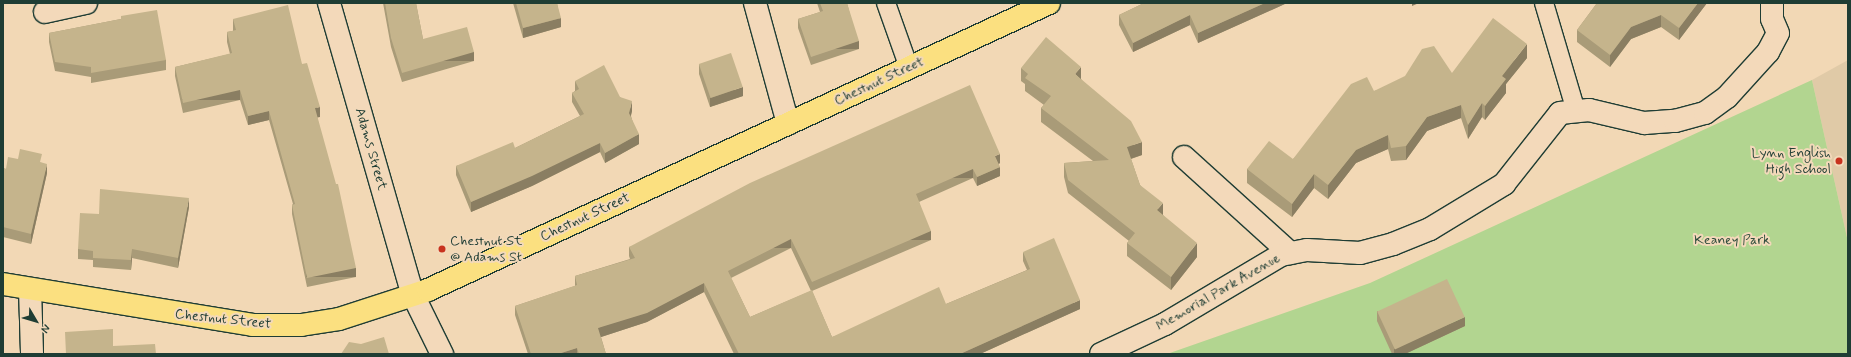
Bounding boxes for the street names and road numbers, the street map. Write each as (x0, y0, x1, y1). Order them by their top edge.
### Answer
street label: Chestnut Street (832, 53, 926, 109)
street label: Adams Street (351, 106, 391, 192)
street label: Chestnut Street (538, 189, 632, 245)
street label: Memorial Park Avenue (1154, 250, 1282, 334)
street label: Chestnut Street (174, 306, 272, 332)

